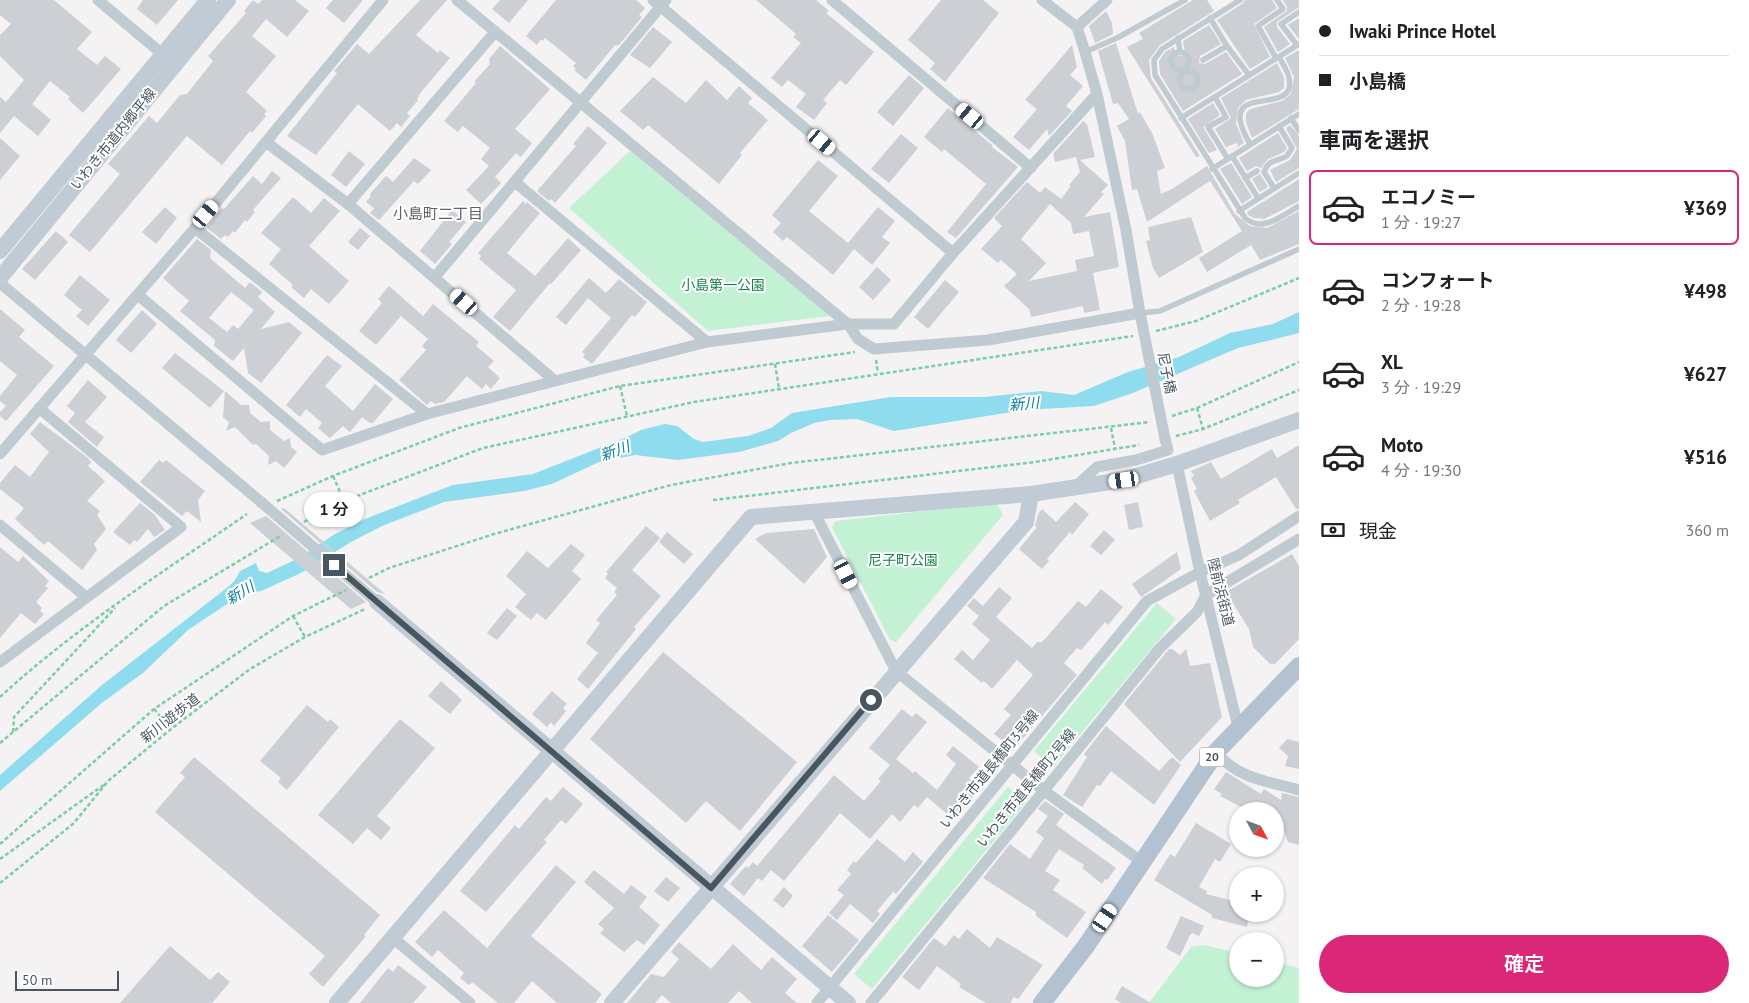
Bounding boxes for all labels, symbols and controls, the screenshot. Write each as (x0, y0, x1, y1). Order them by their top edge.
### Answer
text: Iwaki Prince Hotel (1349, 19, 1496, 43)
text: 小島橋 (1349, 69, 1406, 93)
street label: いわき市道内郷平線 (66, 84, 160, 194)
car (953, 101, 986, 131)
text: 車両を選択 (1319, 126, 1429, 154)
car (805, 127, 838, 157)
icon: car (1321, 185, 1366, 230)
text: エコノミー (1381, 185, 1476, 209)
text: ¥369 (1684, 196, 1727, 220)
car (190, 198, 221, 230)
district label: 小島町二丁目 (393, 204, 483, 223)
text: 1 分 · 19:27 (1381, 212, 1461, 232)
icon: car (1321, 268, 1366, 313)
text: コンフォート (1381, 268, 1494, 292)
park label: 小島第一公園 (681, 276, 765, 294)
text: ¥498 (1684, 279, 1727, 303)
car (447, 286, 480, 318)
text: 2 分 · 19:28 (1381, 295, 1461, 315)
text: XL (1381, 350, 1403, 374)
street label: 尼子橋 (1154, 351, 1180, 395)
icon: car (1321, 351, 1366, 396)
text: ¥627 (1684, 362, 1727, 386)
text: 3 分 · 19:29 (1381, 377, 1461, 397)
water label: 新川 (1008, 393, 1042, 414)
text: Moto (1381, 433, 1423, 457)
icon: car (1321, 434, 1366, 479)
water label: 新川 (597, 436, 634, 465)
text: ¥516 (1684, 445, 1727, 469)
text: 4 分 · 19:30 (1381, 460, 1461, 480)
car (1108, 470, 1139, 490)
callout: 1 分 (304, 492, 364, 528)
text: 1 分 (319, 499, 349, 519)
icon: cash (1319, 516, 1347, 544)
text: 現金 (1359, 519, 1397, 543)
text: 360 m (1686, 520, 1729, 540)
park label: 尼子町公園 (868, 551, 938, 569)
route end (323, 554, 345, 576)
street label: 陸前浜街道 (1204, 556, 1238, 628)
car (832, 557, 859, 591)
water label: 新川 (222, 576, 259, 608)
street label: 新川遊歩道 (137, 689, 203, 747)
route start (860, 689, 882, 711)
street label: いわき市道長橋町3号線 (936, 706, 1042, 832)
street label: いわき市道長橋町2号線 (973, 725, 1079, 851)
road number: 20 (1200, 748, 1224, 766)
north arrow (1229, 802, 1284, 858)
map controls (1229, 802, 1284, 987)
button: + (1229, 867, 1284, 922)
car (1090, 901, 1119, 935)
button: − (1229, 932, 1284, 987)
button: 確定 (1319, 935, 1729, 993)
scale bar (15, 968, 119, 991)
text: 50 m (22, 971, 52, 989)

